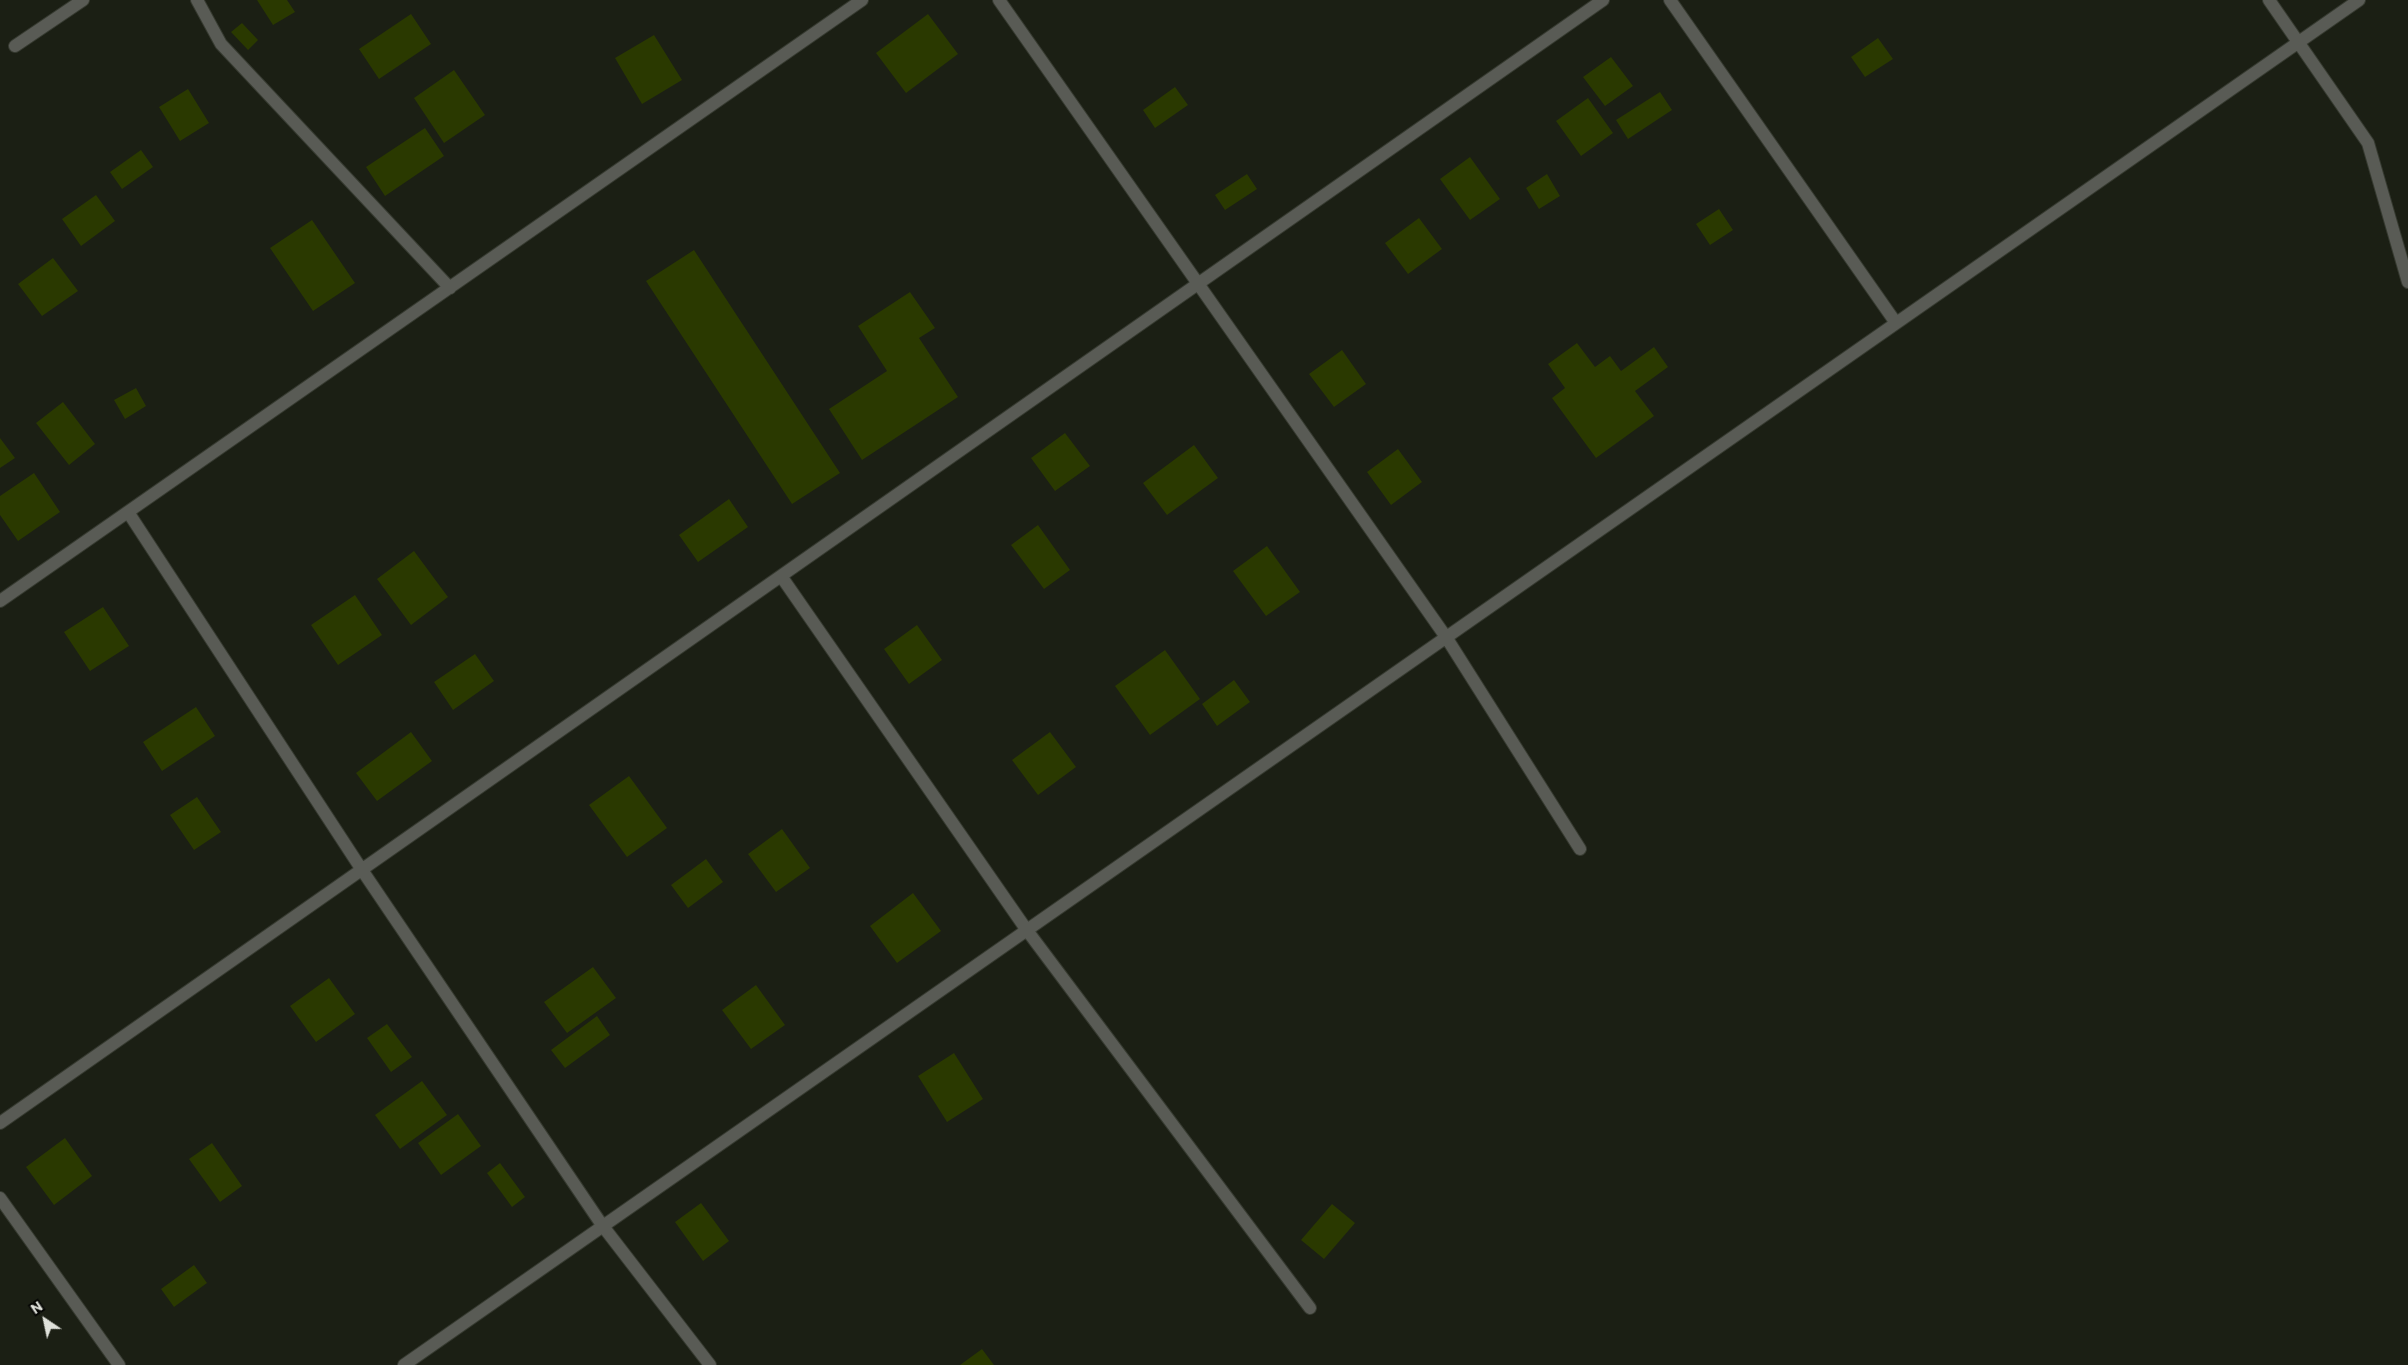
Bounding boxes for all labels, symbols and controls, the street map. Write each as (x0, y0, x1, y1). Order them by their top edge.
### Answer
north arrow (20, 1295, 70, 1345)
text: N (27, 1297, 45, 1317)

